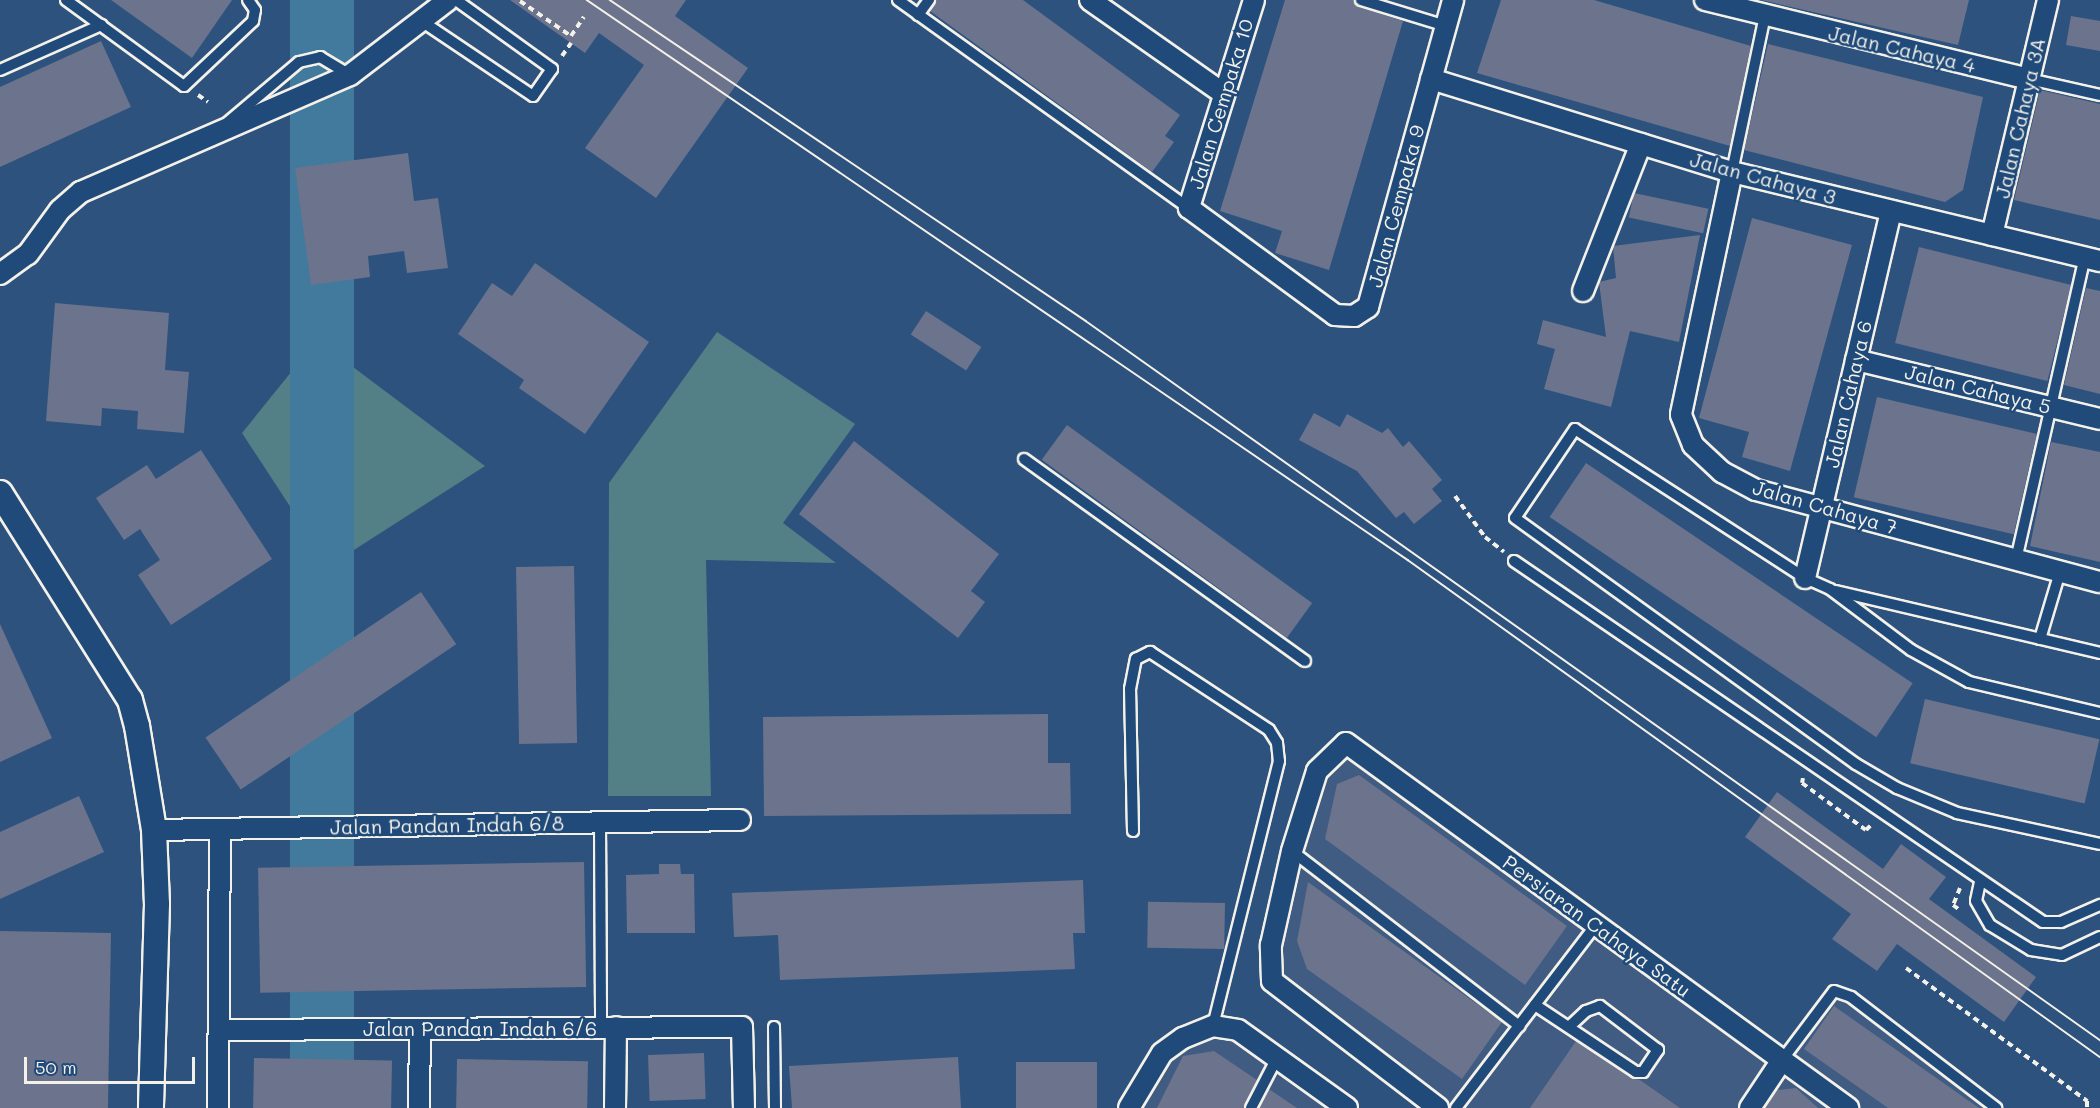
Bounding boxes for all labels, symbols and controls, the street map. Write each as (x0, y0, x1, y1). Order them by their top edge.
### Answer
street label: Jalan Cempaka 10 (1184, 16, 1258, 192)
street label: Jalan Cahaya 4 (1826, 20, 1978, 78)
street label: Jalan Cahaya 3A (1990, 36, 2050, 200)
street label: Jalan Cempaka 9 (1363, 122, 1429, 290)
street label: Jalan Cahaya 3 (1687, 147, 1839, 209)
street label: Jalan Cahaya 6 (1819, 318, 1877, 470)
street label: Jalan Cahaya 5 (1902, 359, 2054, 419)
street label: Jalan Cahaya 7 (1750, 475, 1900, 539)
street label: Jalan Pandan Indah 6/8 (330, 811, 564, 839)
street label: Persiaran Cahaya Satu (1498, 850, 1696, 1002)
street label: Jalan Pandan Indah 6/6 (363, 1016, 597, 1040)
scale bar (27, 1045, 198, 1083)
text: 50 m (35, 1055, 77, 1079)

